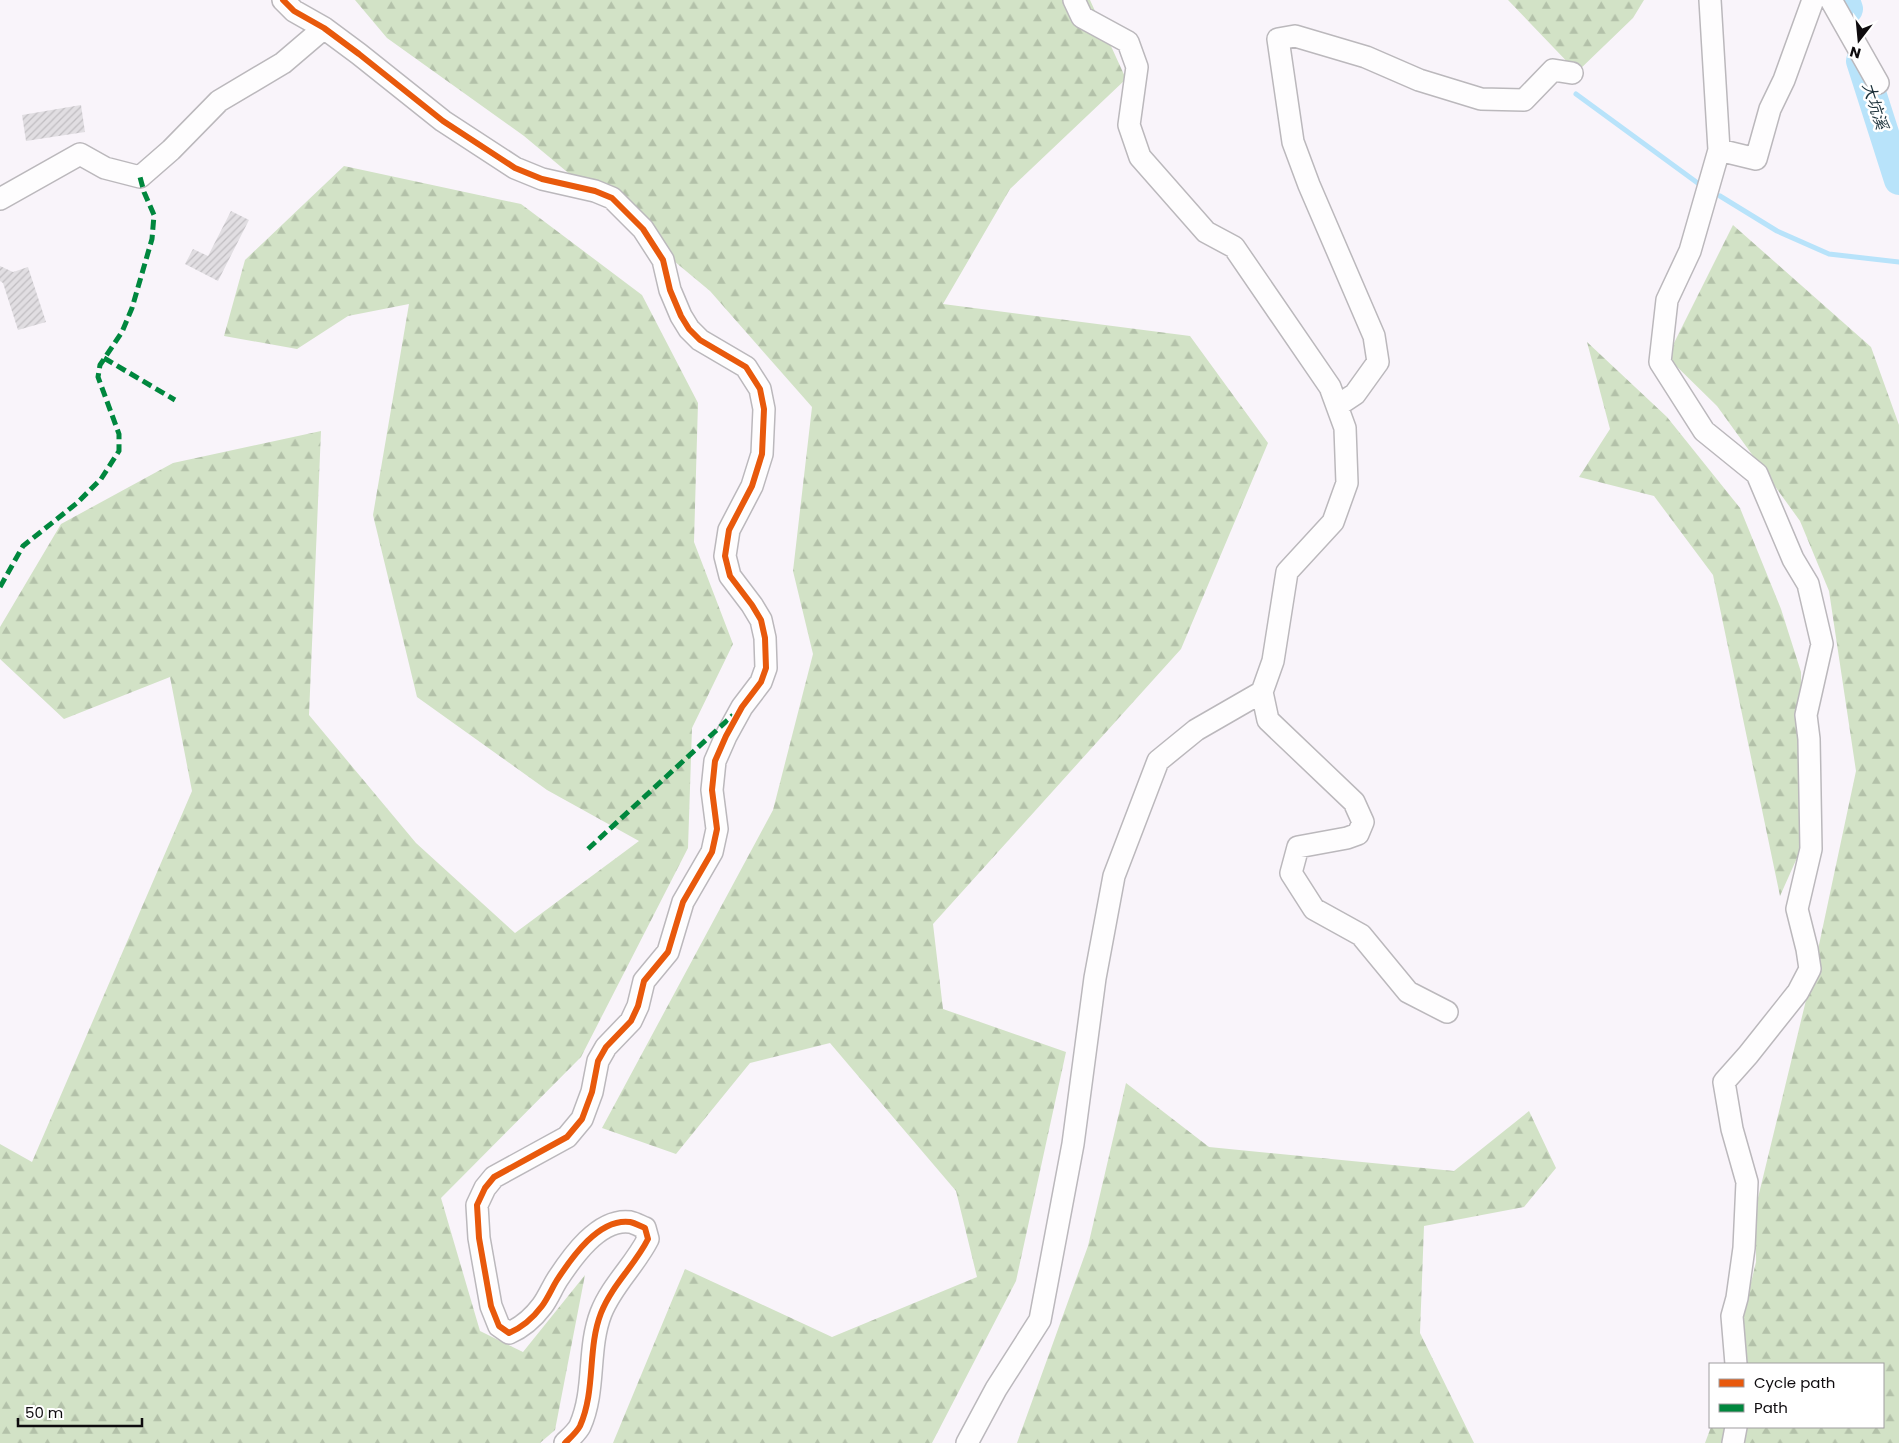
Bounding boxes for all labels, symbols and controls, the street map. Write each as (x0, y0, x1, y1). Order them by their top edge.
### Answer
north arrow (1834, 15, 1884, 65)
text: N (1848, 41, 1863, 64)
water label: 大坑溪 (1857, 80, 1894, 134)
legend (1709, 1363, 1884, 1428)
text: Cycle path (1754, 1372, 1835, 1393)
scale bar (18, 1396, 141, 1428)
text: Path (1754, 1397, 1788, 1418)
text: 50 m (25, 1402, 63, 1423)

